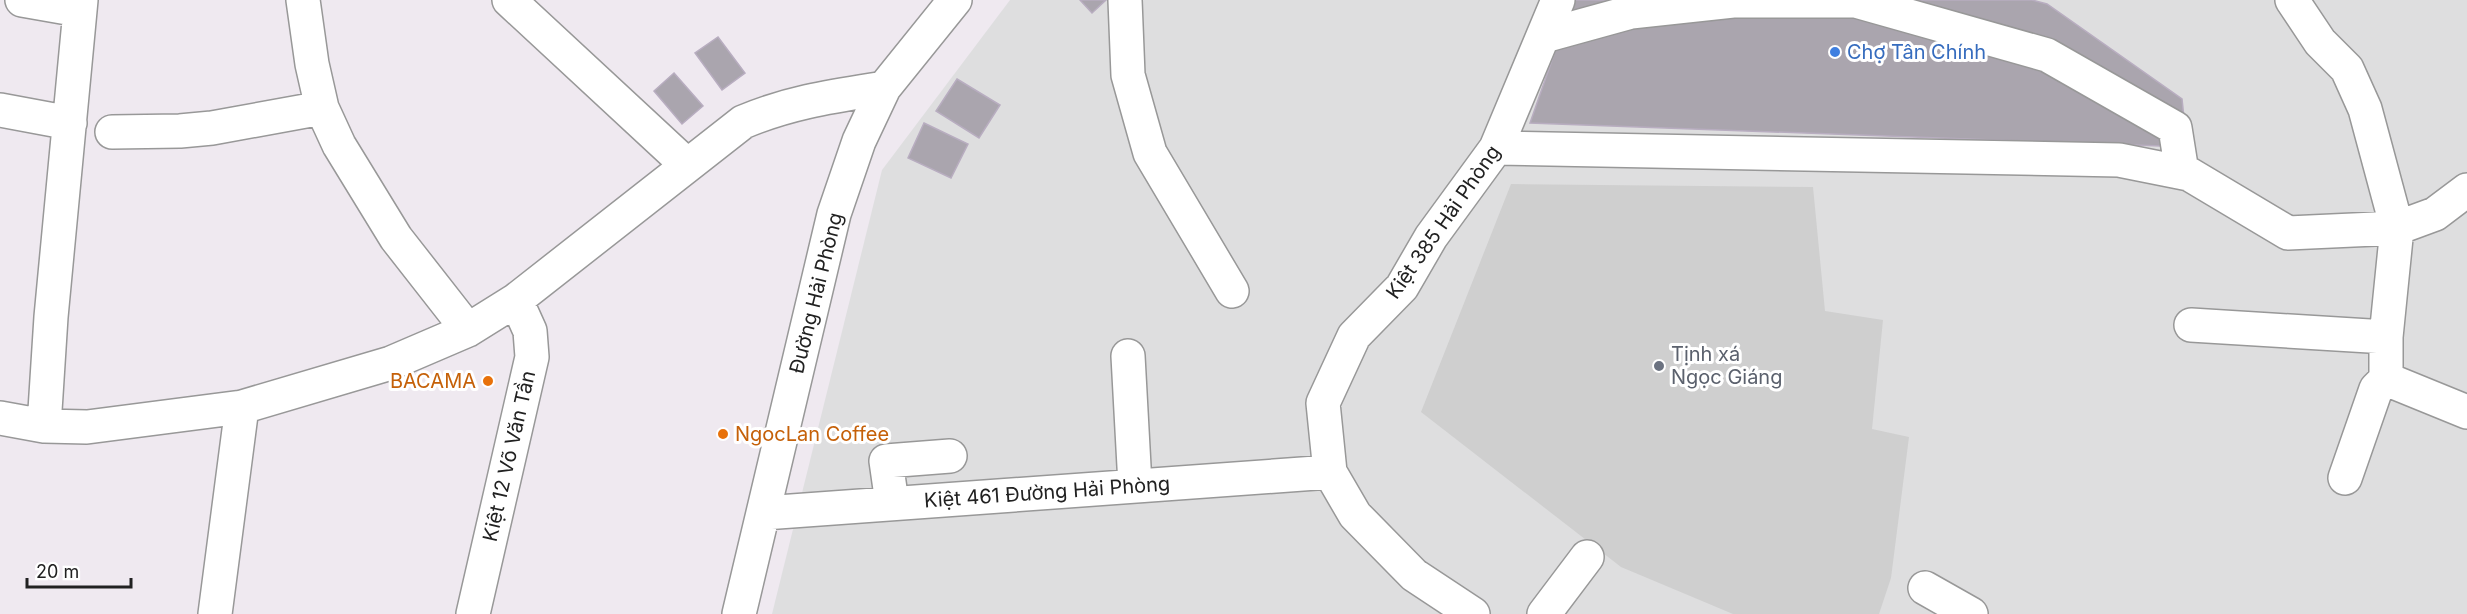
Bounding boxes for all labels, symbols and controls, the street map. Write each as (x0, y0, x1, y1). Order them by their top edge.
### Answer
place label: Chợ Tân Chính (1847, 40, 1986, 64)
marker: Chợ Tân Chính (1828, 45, 1842, 59)
street label: Kiệt 385 Hải Phòng (1381, 141, 1505, 303)
street label: Đường Hải Phòng (784, 210, 848, 376)
place label: Tịnh xá Ngọc Giáng (1671, 342, 1782, 389)
marker: Tịnh xá Ngọc Giáng (1652, 359, 1666, 373)
street label: Kiệt 12 Võ Văn Tần (478, 368, 540, 544)
place label: BACAMA (390, 369, 476, 393)
marker: BACAMA (481, 374, 495, 388)
place label: NgocLan Coffee (735, 422, 889, 446)
marker: NgocLan Coffee (716, 427, 730, 441)
street label: Kiệt 461 Đường Hải Phòng (923, 471, 1171, 513)
scale bar (27, 551, 130, 589)
text: 20 m (36, 561, 79, 582)

